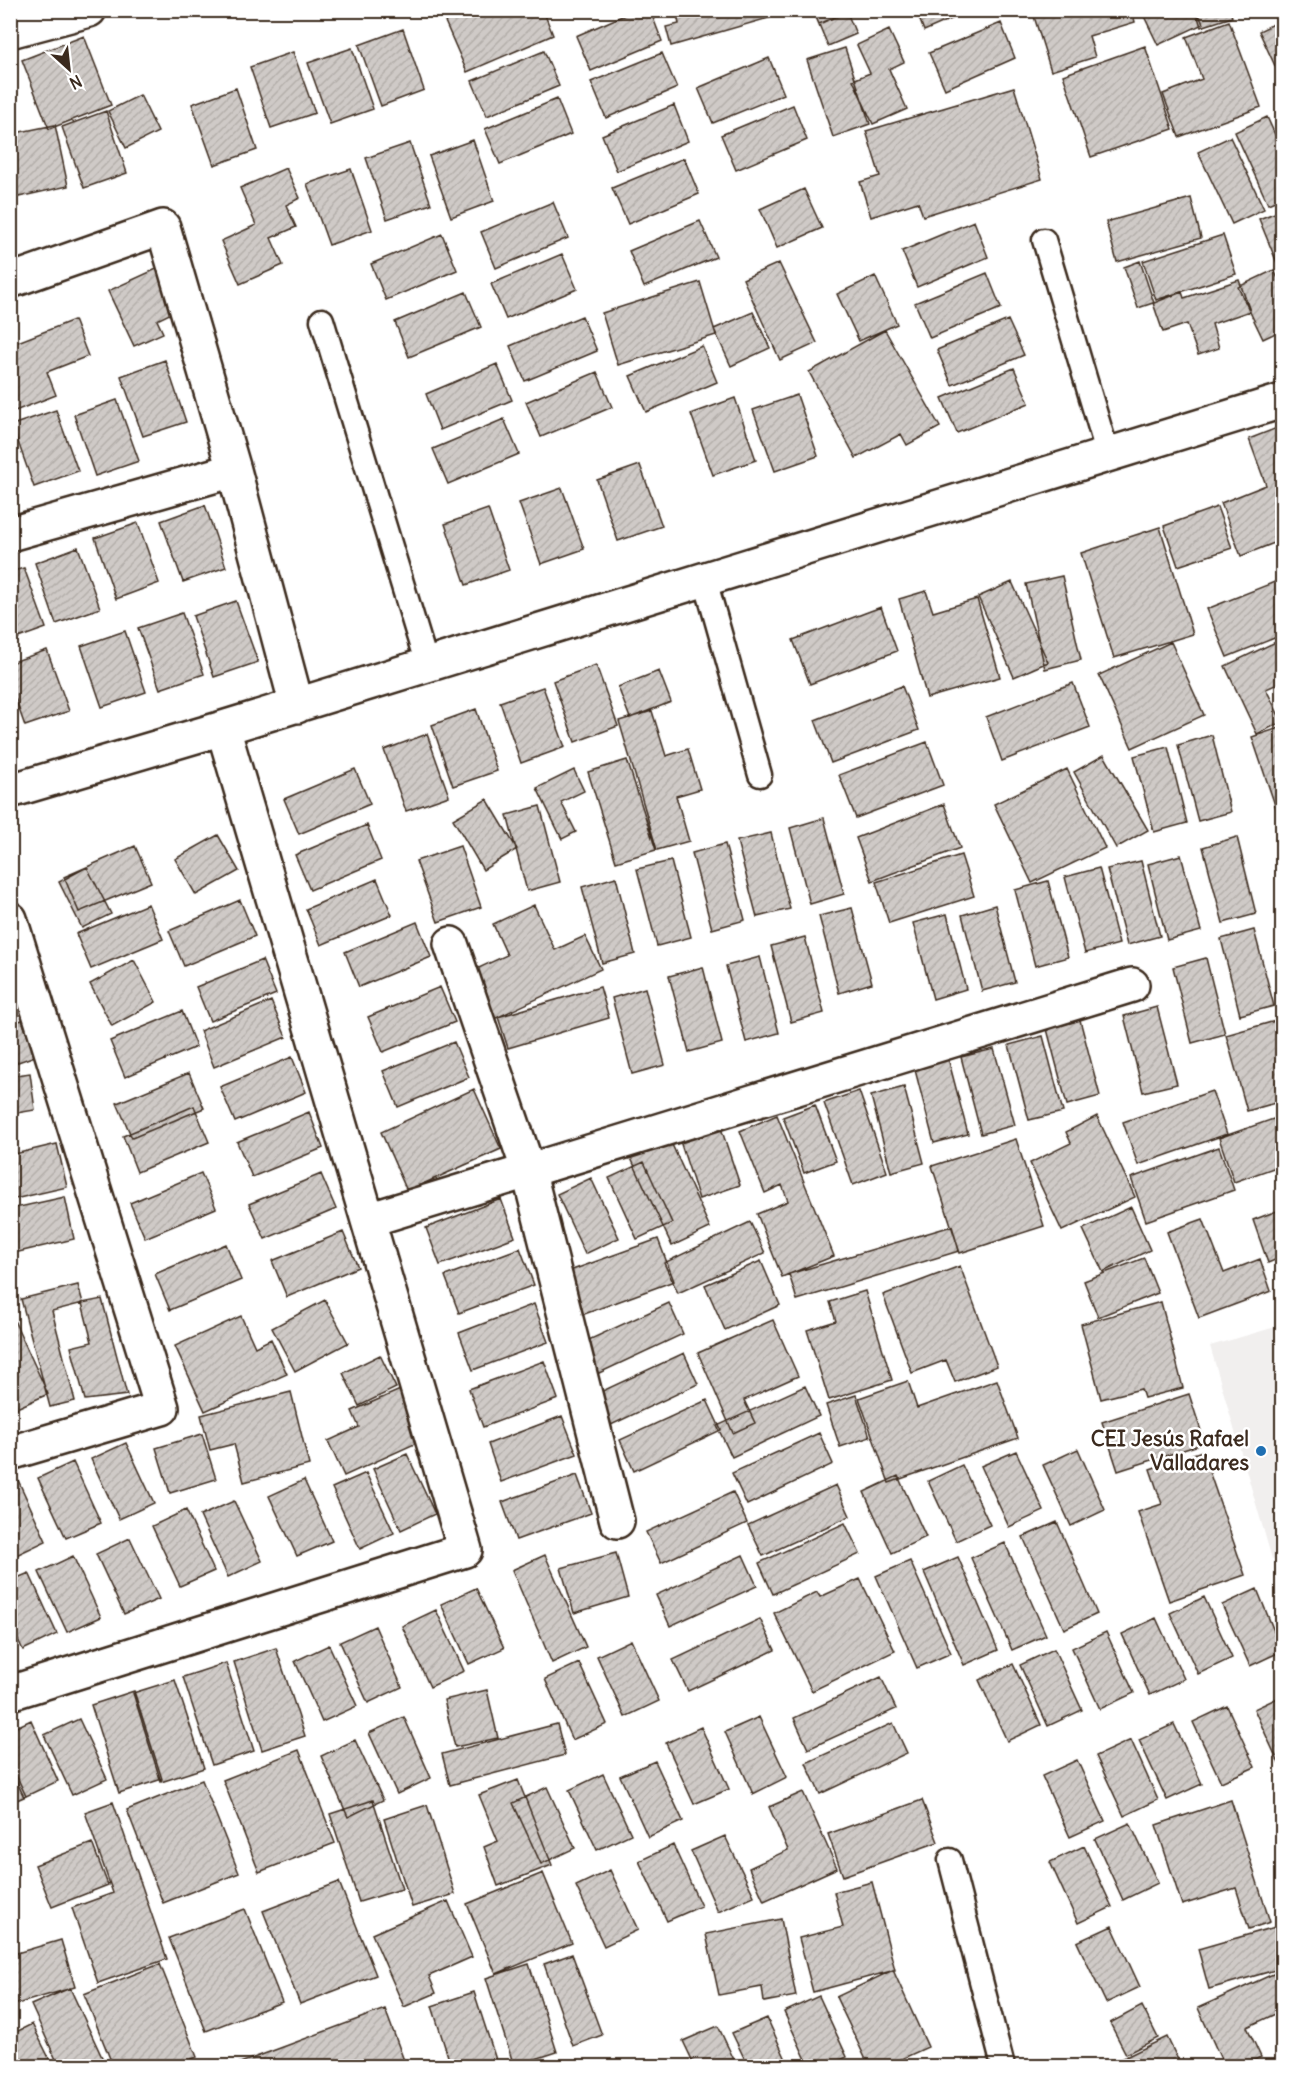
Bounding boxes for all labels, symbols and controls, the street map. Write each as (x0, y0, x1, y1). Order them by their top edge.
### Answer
north arrow (39, 39, 99, 99)
text: N (66, 71, 85, 94)
place label: CEI Jesús Rafael Valladares (1091, 1425, 1249, 1476)
marker: CEI Jesús Rafael Valladares (1254, 1444, 1268, 1458)

